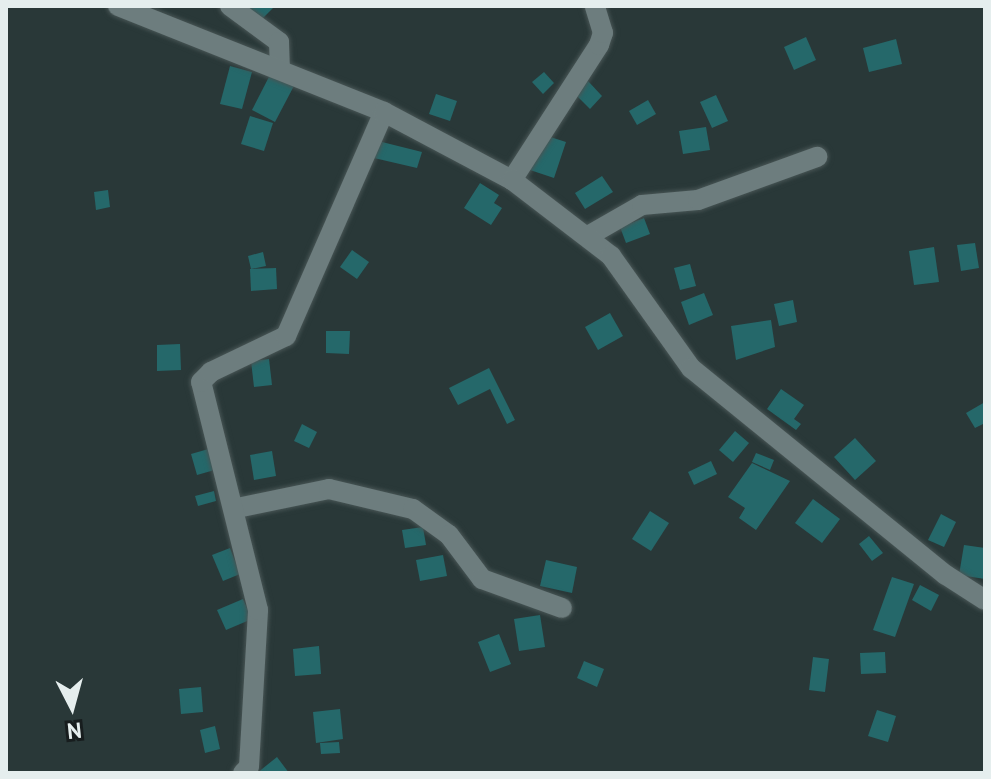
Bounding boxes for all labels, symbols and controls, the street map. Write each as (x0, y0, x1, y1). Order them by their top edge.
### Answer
north arrow (32, 667, 112, 747)
text: N (66, 716, 83, 746)

